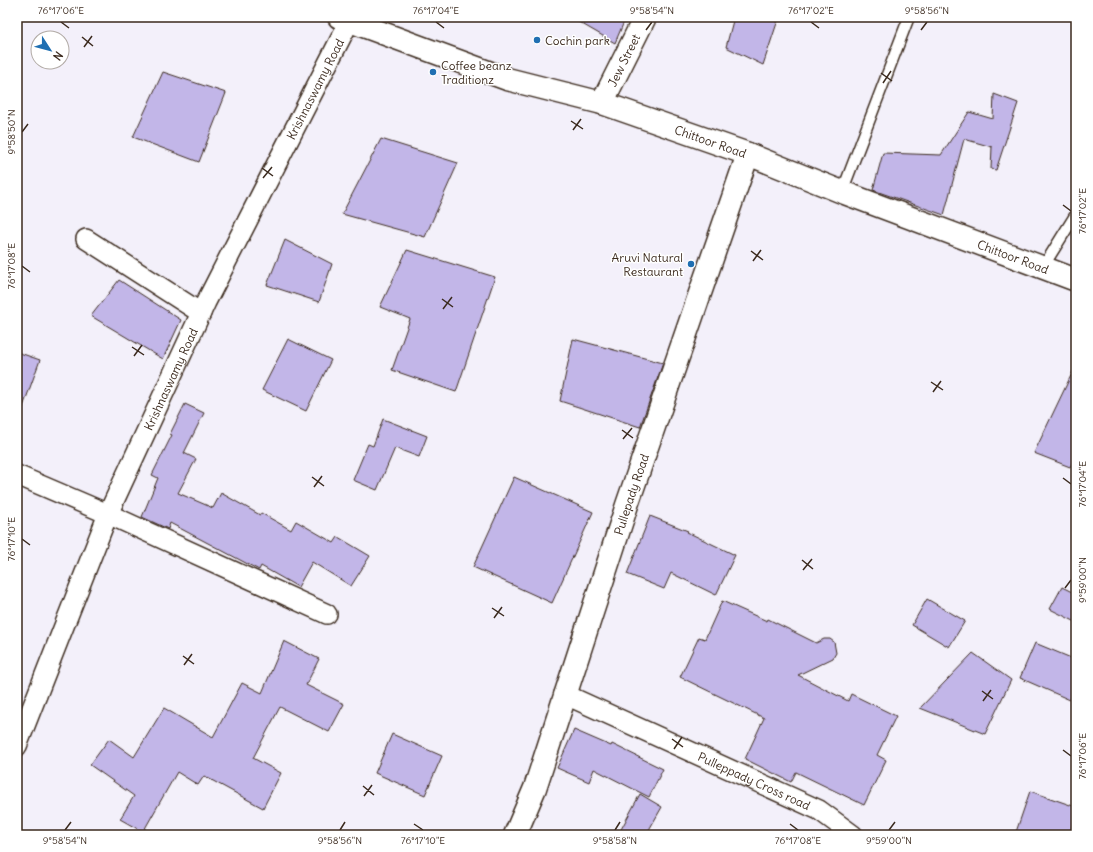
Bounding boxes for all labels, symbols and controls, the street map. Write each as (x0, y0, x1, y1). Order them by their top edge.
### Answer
text: 76°17'06"E (38, 4, 84, 17)
text: 76°17'04"E (413, 4, 459, 17)
text: 9°58'54"N (630, 4, 674, 17)
text: 76°17'02"E (788, 4, 834, 17)
text: 9°58'56"N (905, 4, 949, 17)
north arrow (30, 30, 70, 70)
street label: Jew Street (604, 31, 643, 89)
place label: Cochin park (545, 33, 610, 48)
marker: Cochin park (532, 35, 542, 45)
street label: Krishnaswamy Road (283, 36, 347, 142)
text: N (50, 49, 66, 63)
place label: Coffee beanz Traditionz (441, 58, 512, 87)
marker: Coffee beanz Traditionz (428, 67, 438, 77)
text: 9°58'50"N (5, 109, 18, 155)
street label: Chittoor Road (673, 121, 748, 160)
text: 76°17'02"E (1076, 188, 1089, 234)
street label: Chittoor Road (975, 236, 1051, 277)
text: 76°17'08"E (5, 243, 18, 289)
place label: Aruvi Natural Restaurant (612, 250, 683, 279)
marker: Aruvi Natural Restaurant (686, 259, 696, 269)
street label: Krishnaswamy Road (140, 325, 201, 433)
street label: Pullepady Road (610, 452, 652, 537)
text: 76°17'04"E (1076, 461, 1089, 507)
text: 76°17'10"E (5, 517, 18, 561)
text: 9°59'00"N (1076, 557, 1089, 603)
text: 76°17'06"E (1076, 733, 1089, 779)
street label: Pulleppady Cross road (696, 748, 813, 813)
text: 9°58'54"N (43, 834, 87, 847)
text: 9°58'56"N (318, 834, 362, 847)
text: 76°17'10"E (401, 834, 445, 847)
text: 9°58'58"N (593, 834, 637, 847)
text: 76°17'08"E (775, 834, 821, 847)
text: 9°59'00"N (866, 834, 912, 847)

